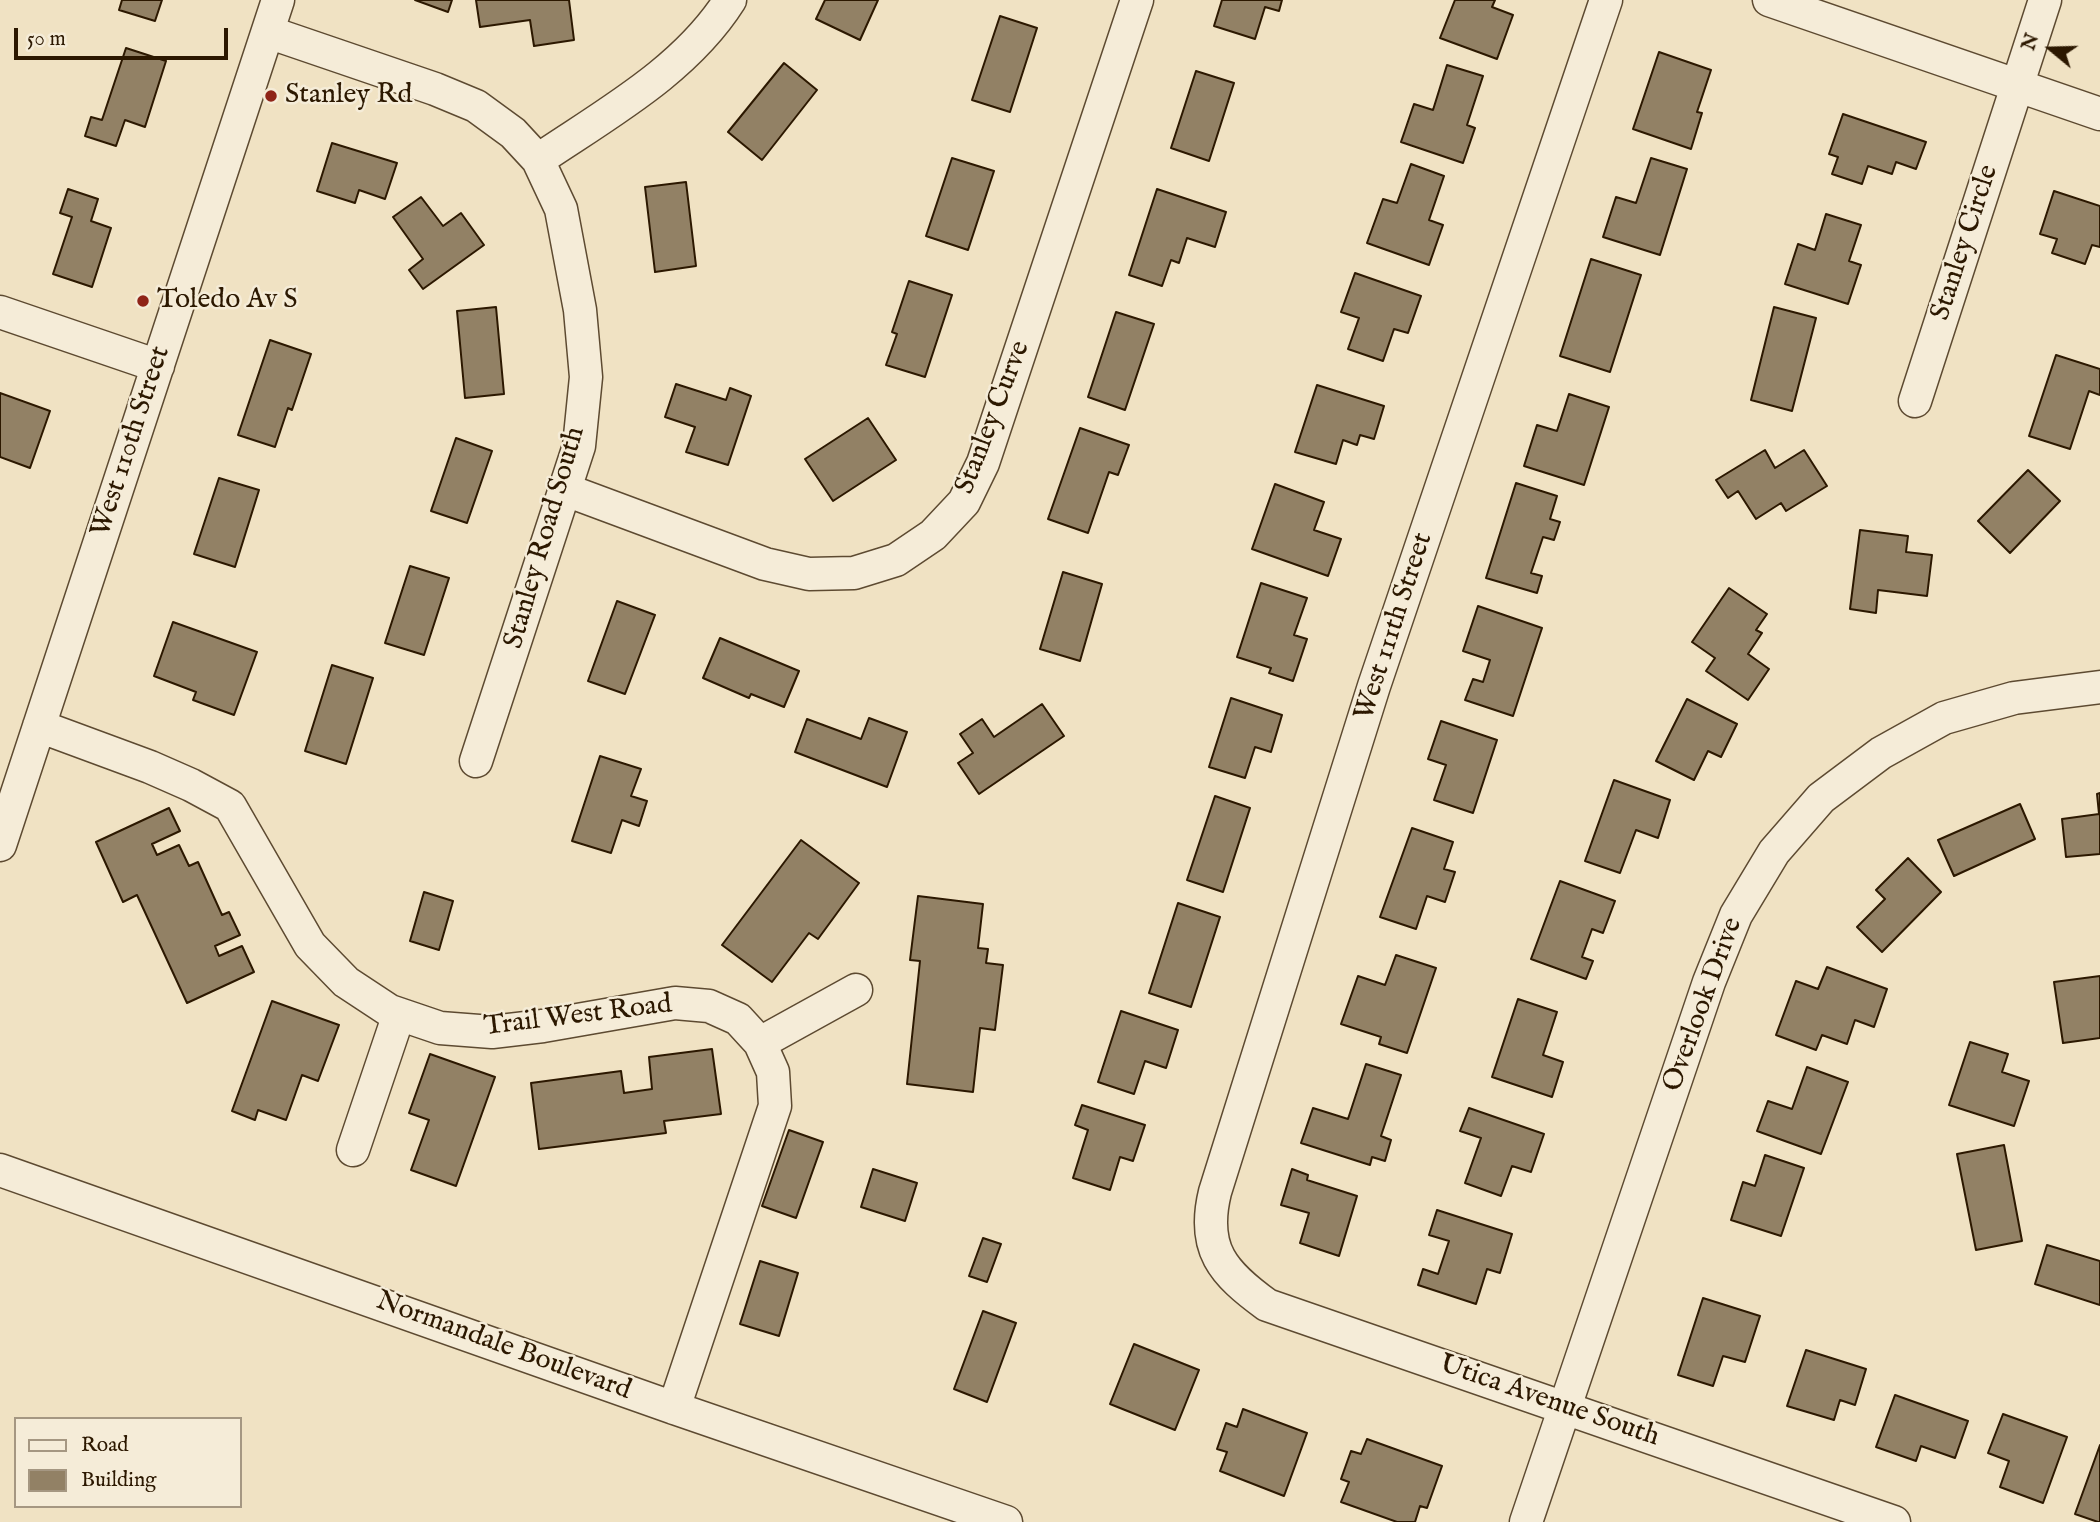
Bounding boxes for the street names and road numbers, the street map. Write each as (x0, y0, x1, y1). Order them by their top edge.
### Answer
street label: Stanley Circle (1925, 161, 2007, 325)
street label: Stanley Curve (949, 337, 1039, 499)
street label: West 110th Street (85, 342, 179, 542)
street label: Stanley Road South (498, 423, 594, 653)
street label: West 111th Street (1349, 529, 1441, 725)
street label: Overlook Drive (1657, 914, 1751, 1096)
street label: Trail West Road (482, 989, 674, 1045)
street label: Normandale Boulevard (371, 1285, 635, 1409)
street label: Utica Avenue South (1435, 1349, 1663, 1455)

